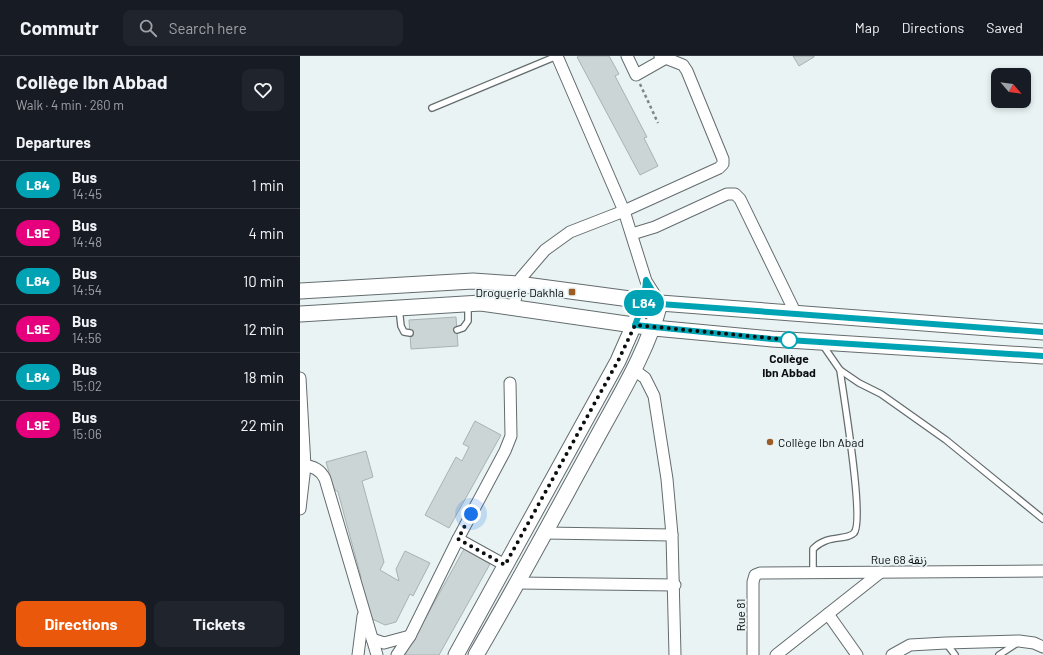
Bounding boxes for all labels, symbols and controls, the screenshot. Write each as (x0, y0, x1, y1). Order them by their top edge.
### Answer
search box (123, 10, 403, 46)
text: Commutr (20, 16, 99, 39)
icon: search (137, 17, 159, 39)
text: Search here (169, 19, 247, 37)
text: Map (855, 19, 880, 36)
text: Directions (902, 19, 964, 36)
text: Saved (986, 19, 1023, 36)
north arrow (991, 68, 1031, 108)
map controls (991, 68, 1031, 108)
button: heart (242, 69, 284, 111)
text: Collège Ibn Abbad (16, 70, 167, 93)
text: Walk · 4 min · 260 m (16, 97, 124, 113)
text: Departures (16, 133, 91, 151)
text: Bus (72, 168, 97, 186)
text: L84 (26, 176, 50, 193)
text: 1 min (251, 176, 284, 194)
text: 14:45 (72, 186, 102, 202)
text: Bus (72, 216, 97, 234)
text: L9E (26, 224, 50, 241)
text: 4 min (248, 224, 284, 242)
text: 14:48 (72, 234, 102, 250)
text: Bus (72, 264, 97, 282)
text: L84 (26, 272, 50, 289)
text: 10 min (243, 272, 284, 290)
text: 14:54 (72, 282, 102, 298)
place label: Droguerie Dakhla (475, 285, 564, 299)
marker: Droguerie Dakhla (567, 287, 577, 297)
line badge: L84 (621, 290, 667, 316)
text: L84 (632, 294, 656, 311)
text: Bus (72, 312, 97, 330)
text: L9E (26, 320, 50, 337)
text: 12 min (243, 320, 284, 338)
text: 14:56 (72, 330, 102, 346)
marker: Collège Ibn Abbad (780, 331, 798, 349)
place label: Collège Ibn Abbad (762, 351, 816, 379)
text: Bus (72, 360, 97, 378)
text: L84 (26, 368, 50, 385)
text: 18 min (244, 368, 284, 386)
text: 15:02 (72, 378, 102, 394)
text: Bus (72, 408, 97, 426)
text: L9E (26, 416, 50, 433)
text: 22 min (241, 416, 284, 434)
text: 15:06 (72, 426, 102, 442)
place label: Collège Ibn Abad (778, 435, 864, 449)
marker: Collège Ibn Abad (765, 437, 775, 447)
your location (461, 504, 481, 524)
street label: Rue 68 زنقة (871, 552, 927, 567)
street label: Rue 81 (733, 599, 747, 631)
button: Directions (16, 601, 146, 647)
button: Tickets (154, 601, 284, 647)

